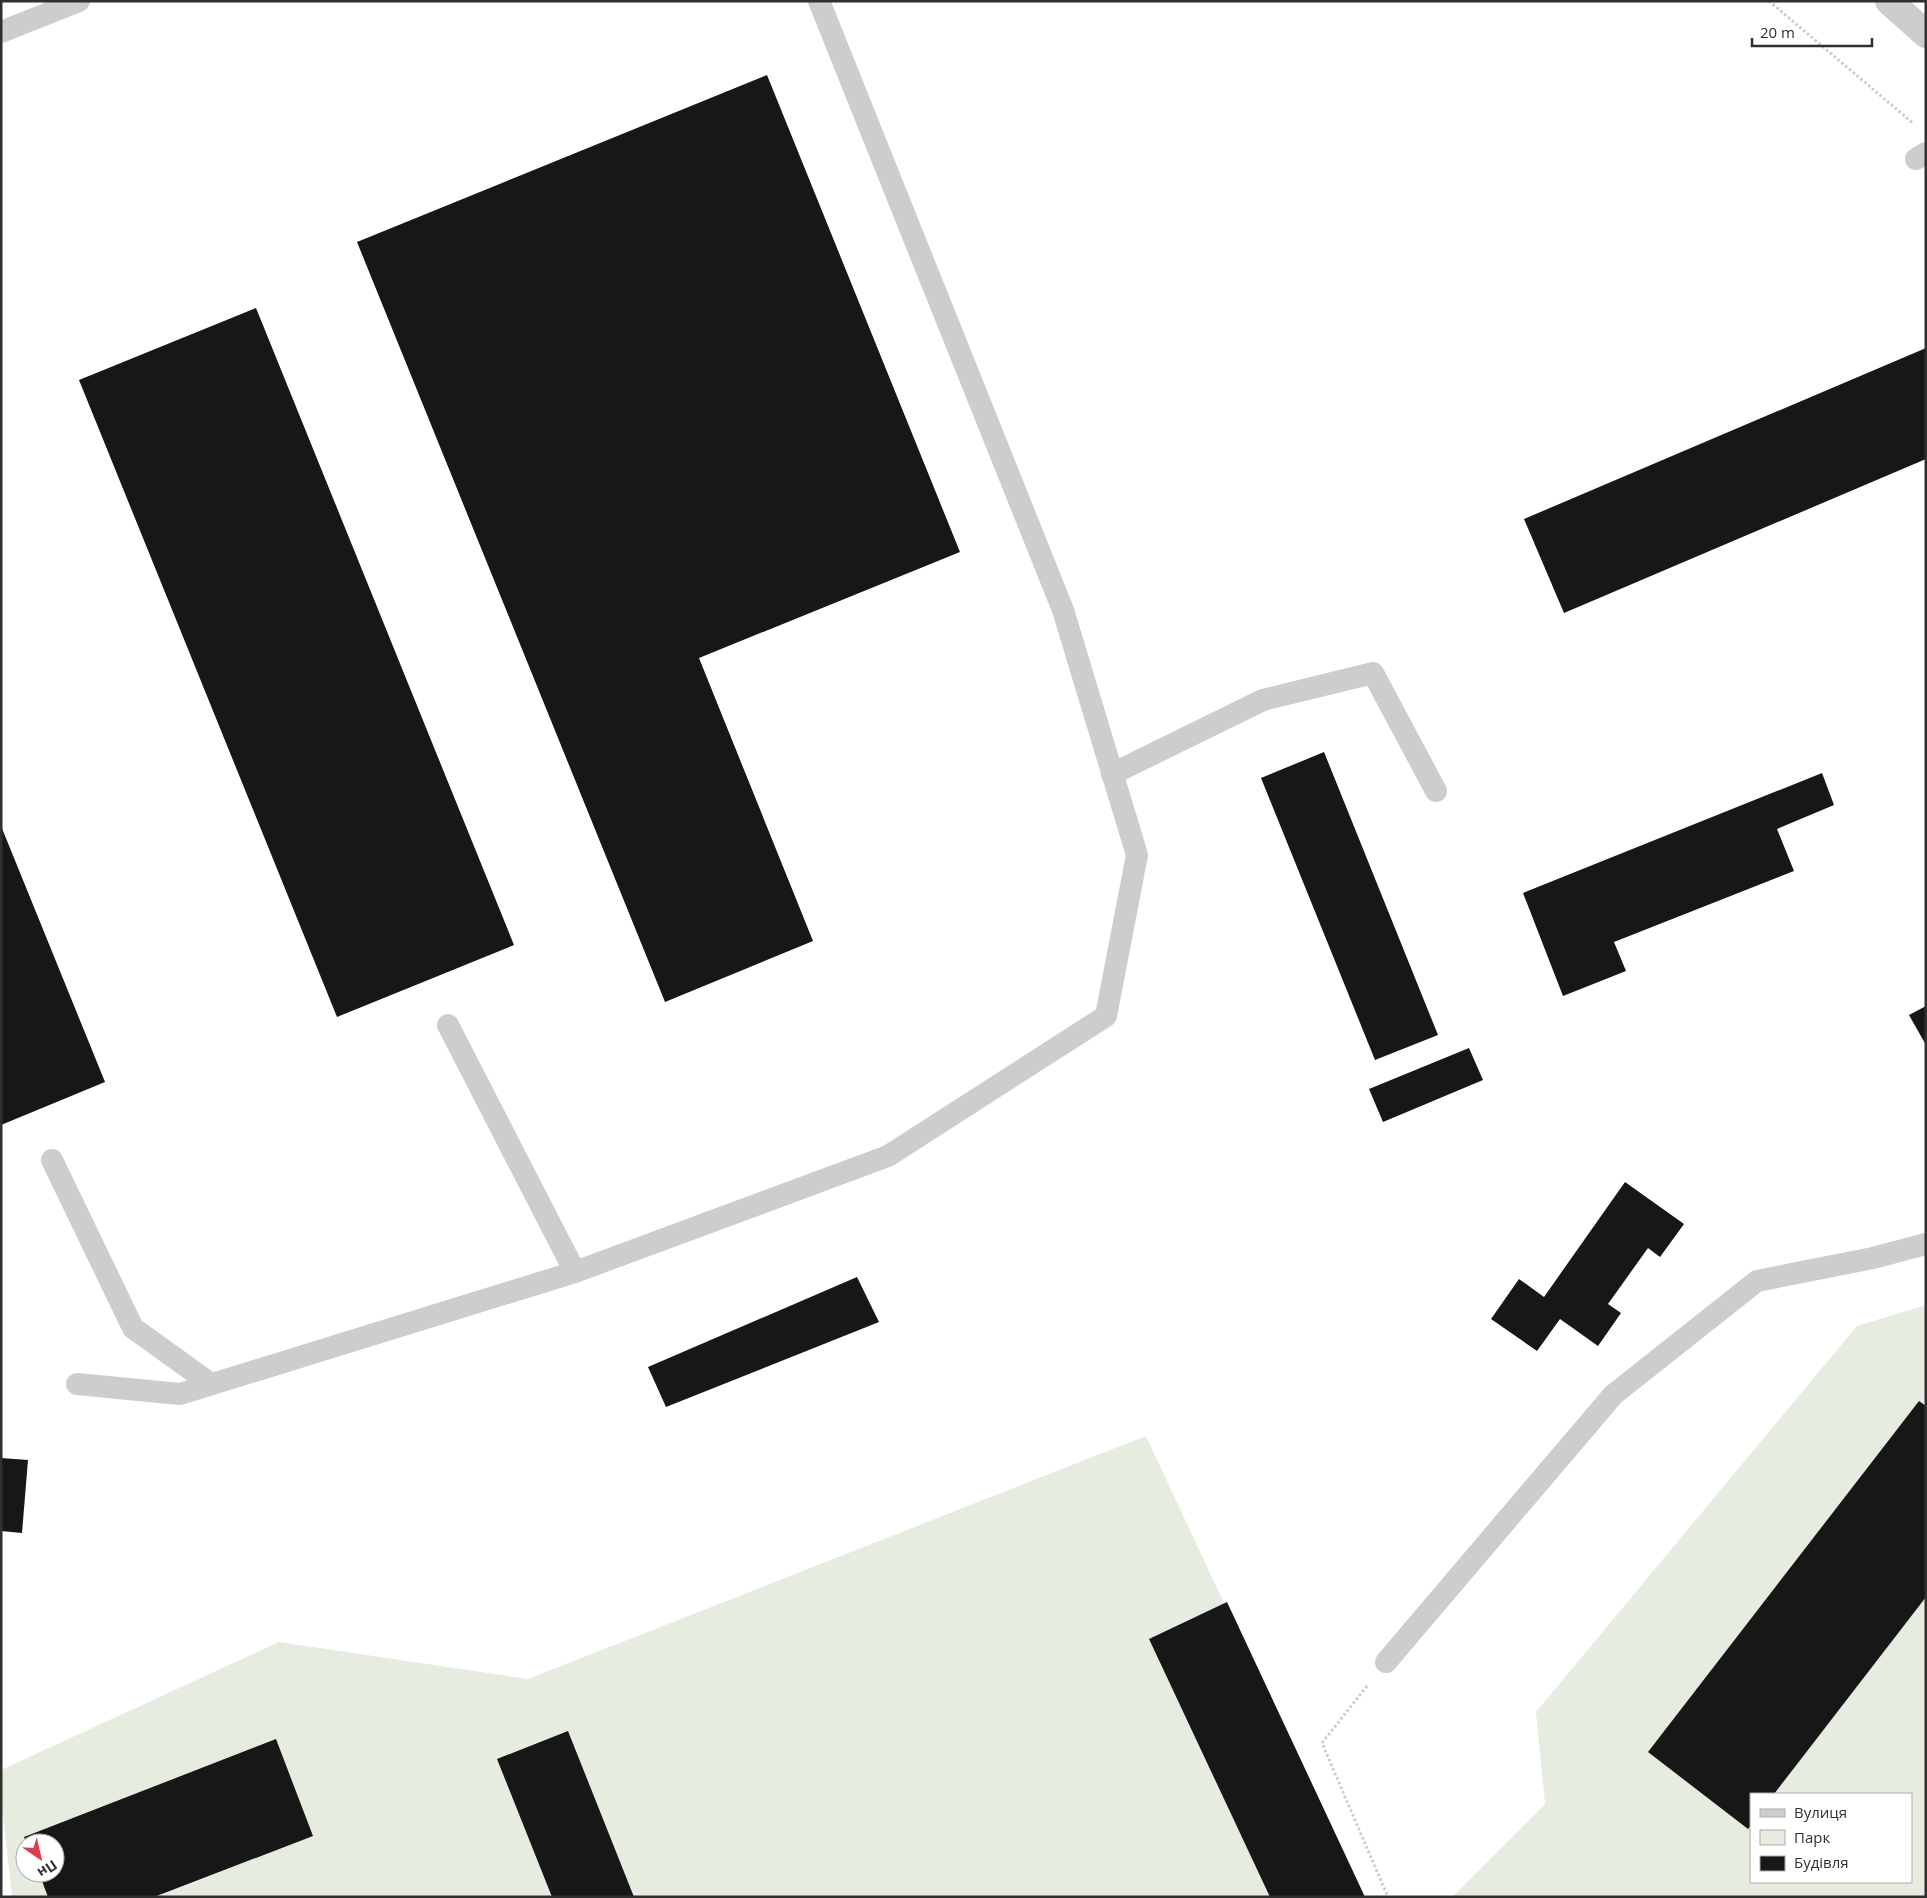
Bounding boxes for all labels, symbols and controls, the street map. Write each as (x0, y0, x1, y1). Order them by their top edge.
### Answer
scale bar (1752, 15, 1872, 47)
text: 20 m (1760, 22, 1795, 42)
legend (1750, 1793, 1912, 1883)
text: Вулиця (1794, 1802, 1847, 1822)
text: Парк (1794, 1827, 1830, 1847)
north arrow (15, 1833, 65, 1883)
text: Будівля (1794, 1852, 1849, 1872)
text: Пн (34, 1856, 61, 1883)

